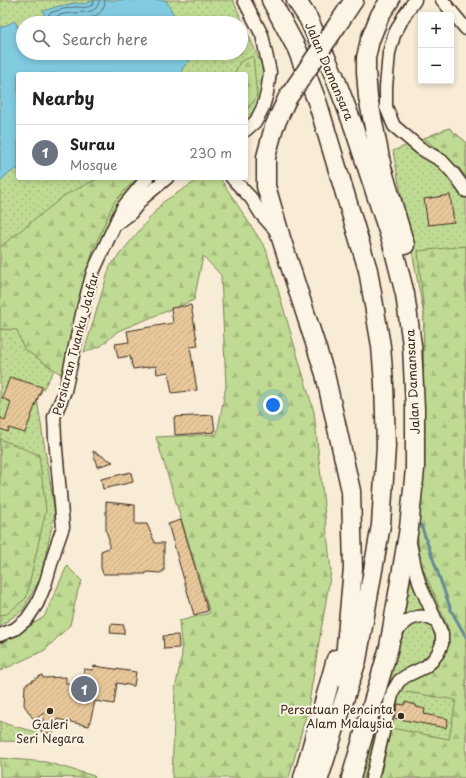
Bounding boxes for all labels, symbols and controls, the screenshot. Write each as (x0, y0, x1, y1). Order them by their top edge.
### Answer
map controls (418, 12, 454, 84)
button: + (418, 12, 454, 48)
search box (16, 16, 248, 60)
street label: Jalan Damansara (301, 19, 359, 124)
icon: search (30, 27, 52, 49)
text: Search here (62, 27, 148, 50)
button: − (418, 48, 454, 84)
text: Nearby (32, 85, 94, 111)
text: Surau (70, 132, 115, 155)
text: 1 (42, 143, 48, 162)
text: 230 m (190, 143, 232, 162)
text: Mosque (70, 155, 117, 174)
street label: Persiaran Tuanku Ja'afar (47, 270, 103, 417)
street label: Jalan Damansara (400, 328, 424, 435)
your location (263, 395, 283, 415)
pin: 1 (71, 674, 97, 704)
place label: Persatuan Pencinta Alam Malaysia (280, 700, 394, 732)
marker: Galeri Seri Negara (45, 706, 55, 716)
marker: Persatuan Pencinta Alam Malaysia (396, 711, 406, 721)
place label: Galeri Seri Negara (16, 715, 84, 747)

